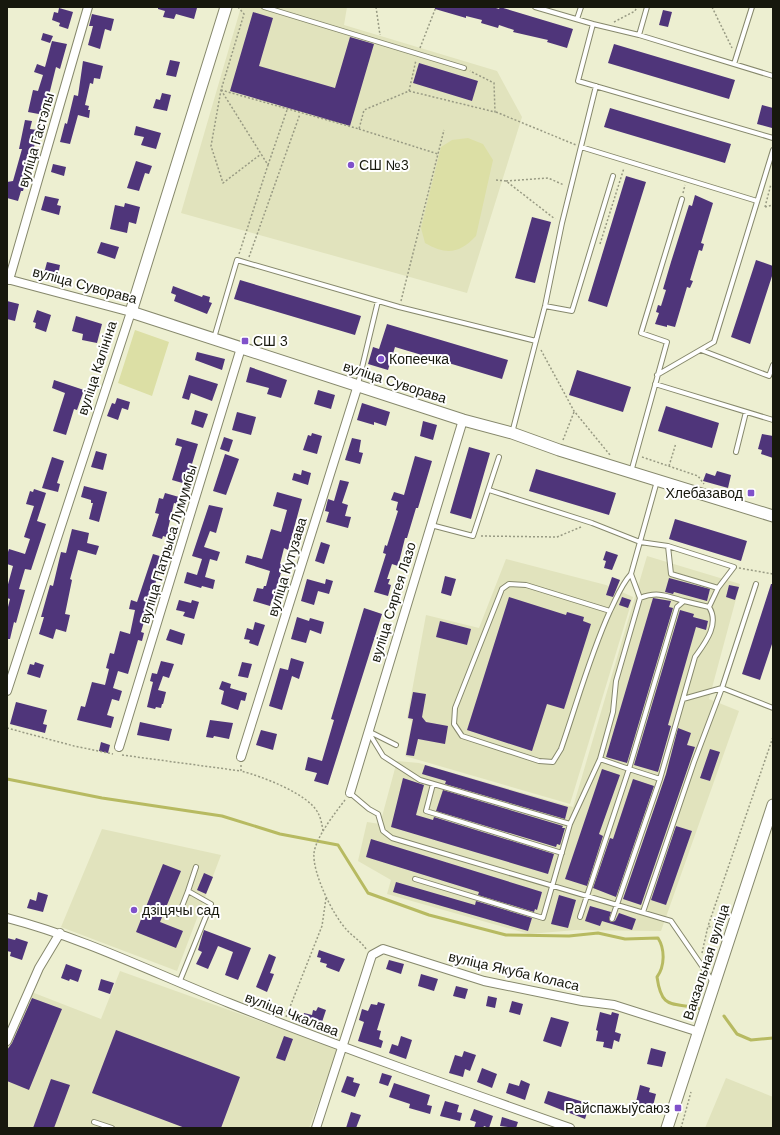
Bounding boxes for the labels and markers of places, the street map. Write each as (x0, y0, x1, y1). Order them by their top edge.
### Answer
place label: СШ №3 (359, 156, 409, 174)
marker: СШ №3 (346, 160, 356, 170)
place label: СШ 3 (253, 332, 288, 350)
marker: СШ 3 (240, 336, 250, 346)
place label: Копеечка (389, 350, 449, 368)
marker: Копеечка (376, 354, 386, 364)
place label: Хлебазавод (665, 484, 743, 502)
marker: Хлебазавод (746, 488, 756, 498)
place label: дзіцячы сад (142, 901, 219, 919)
marker: дзіцячы сад (129, 905, 139, 915)
place label: Райспажыўсаюз (565, 1099, 670, 1117)
marker: Райспажыўсаюз (673, 1103, 683, 1113)

